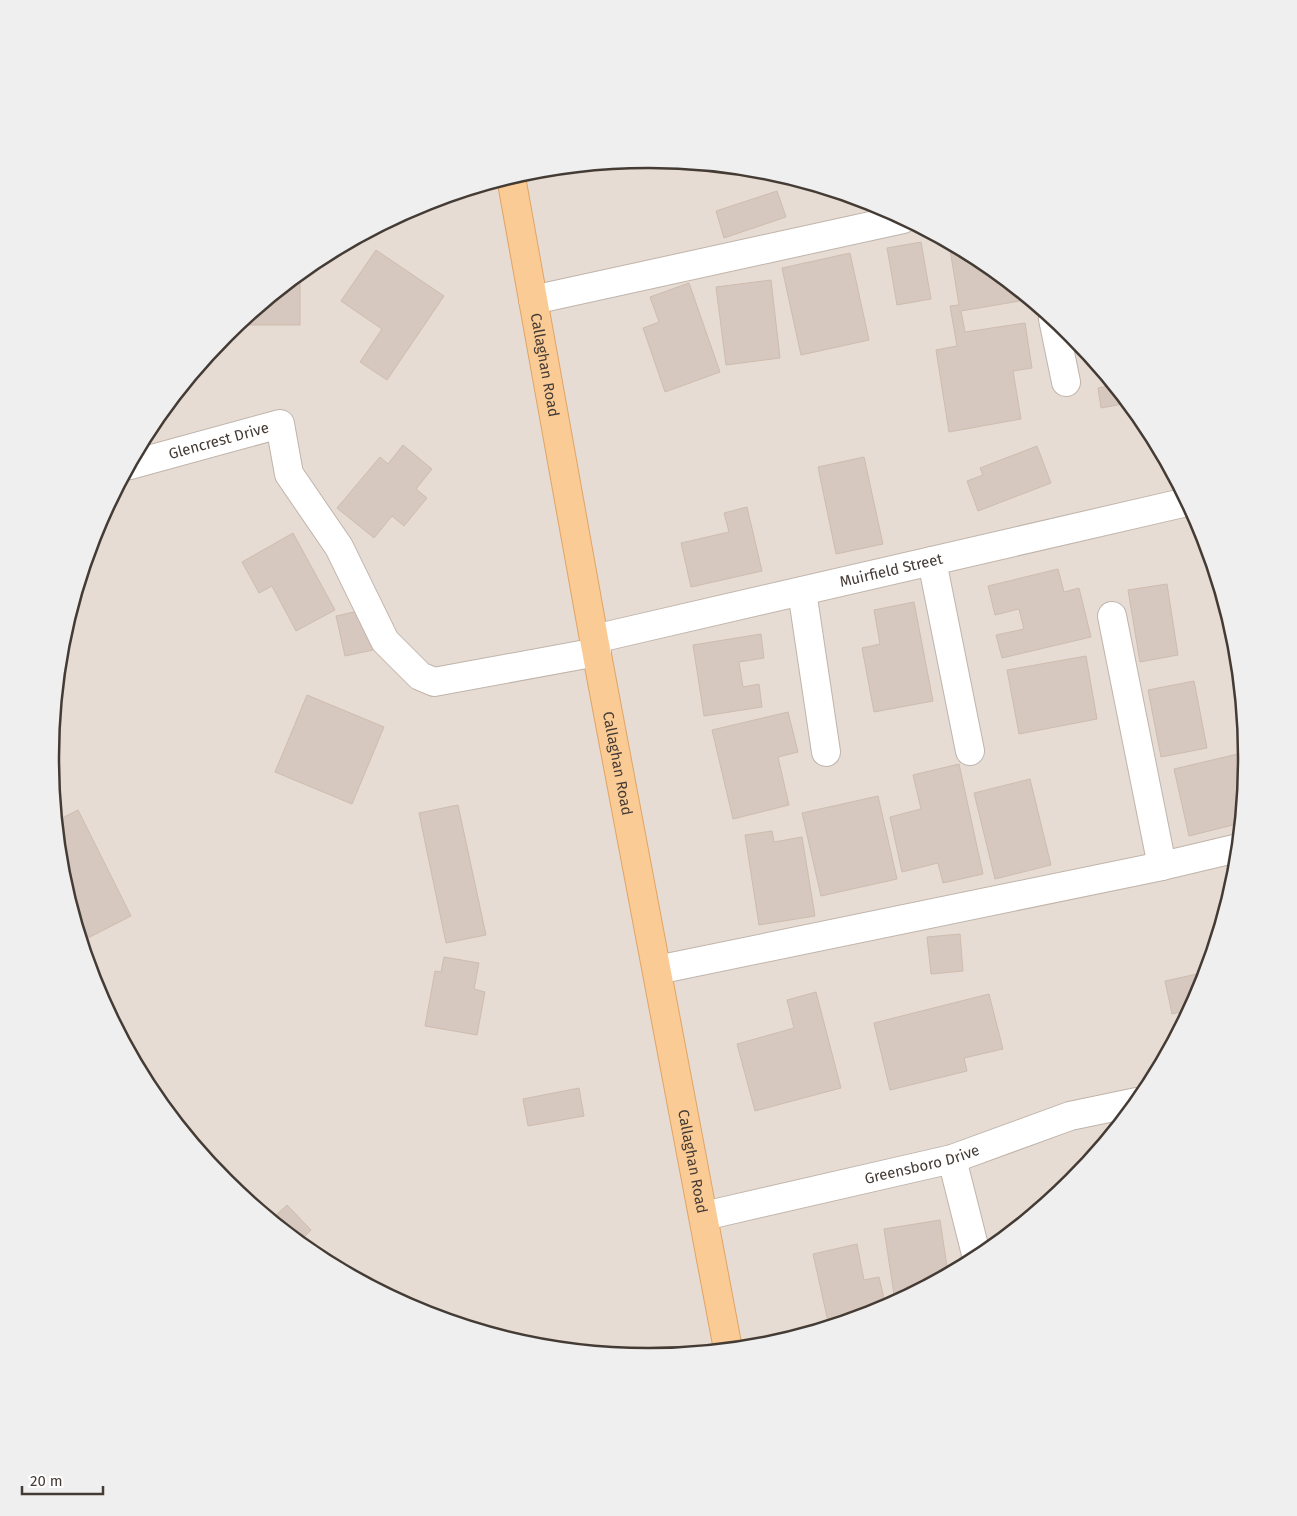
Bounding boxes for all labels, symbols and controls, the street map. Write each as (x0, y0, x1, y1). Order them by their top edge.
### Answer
street label: Callaghan Road (527, 312, 563, 418)
street label: Glencrest Drive (167, 418, 271, 463)
street label: Muirfield Street (838, 550, 945, 591)
street label: Callaghan Road (599, 710, 636, 817)
street label: Callaghan Road (674, 1108, 711, 1215)
street label: Greensboro Drive (863, 1141, 982, 1188)
scale bar (22, 1464, 104, 1496)
text: 20 m (30, 1472, 63, 1490)

